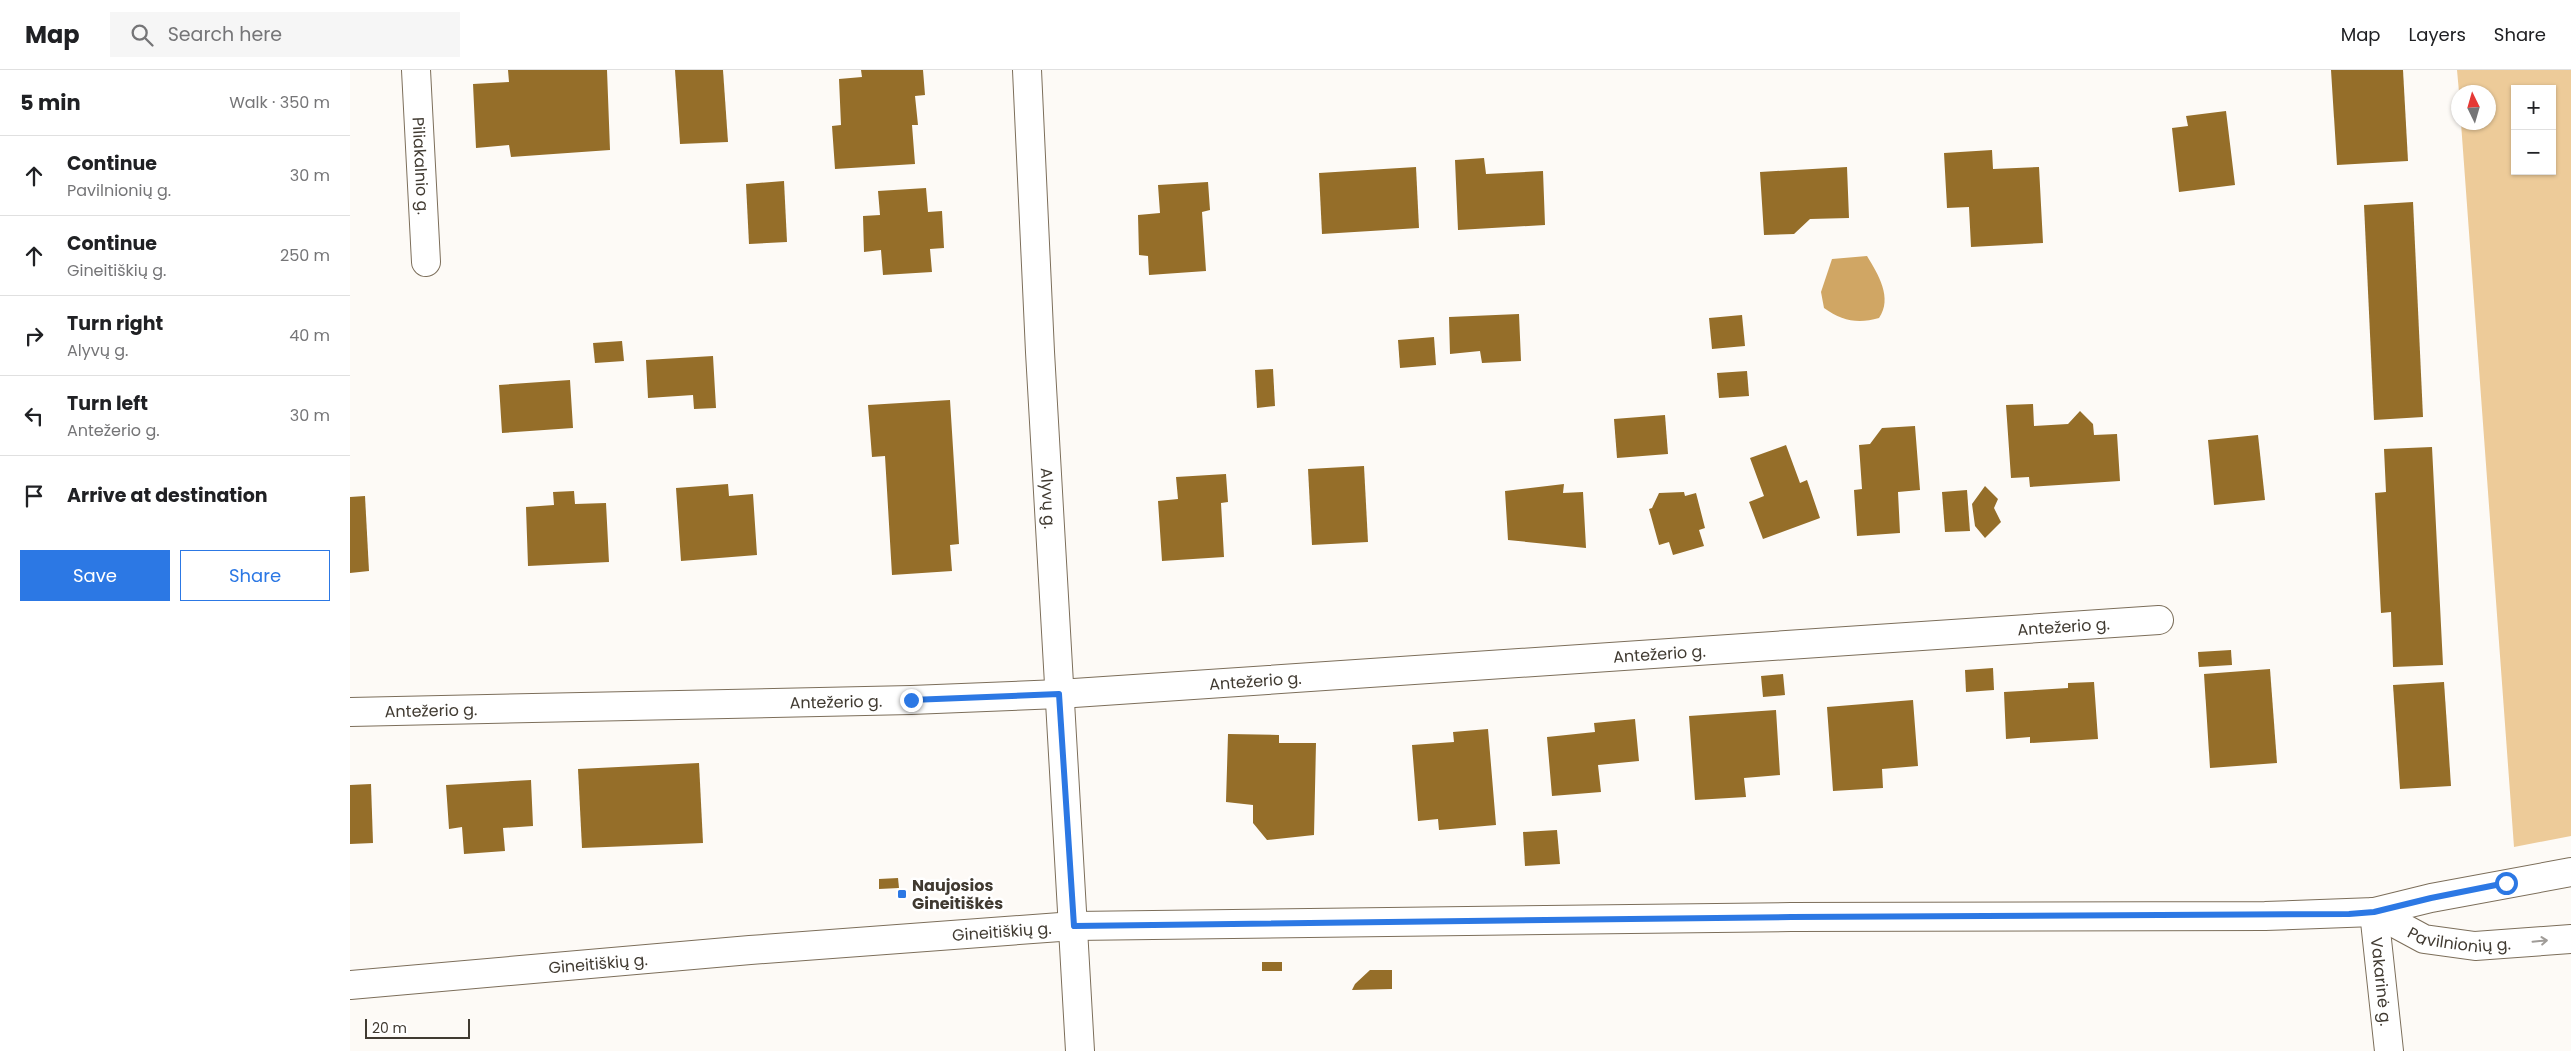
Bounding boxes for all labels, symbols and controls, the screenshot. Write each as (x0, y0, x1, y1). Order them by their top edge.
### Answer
search box (110, 12, 460, 57)
text: Map (25, 18, 80, 51)
icon: search (128, 21, 156, 49)
text: Search here (168, 21, 282, 48)
text: Map (2341, 22, 2381, 47)
text: Layers (2409, 22, 2466, 47)
text: Share (2494, 22, 2546, 47)
north arrow (2451, 85, 2496, 130)
map controls (2511, 85, 2556, 175)
button: + (2511, 85, 2556, 130)
text: 5 min (20, 88, 81, 117)
text: Walk · 350 m (229, 91, 330, 114)
street label: Piliakalnio g. (407, 116, 435, 215)
button: − (2511, 130, 2556, 175)
text: Continue (67, 150, 157, 177)
icon: ahead (20, 162, 48, 190)
text: 30 m (290, 164, 330, 187)
text: Pavilnionių g. (67, 179, 171, 202)
text: Continue (67, 230, 157, 257)
icon: ahead (20, 242, 48, 270)
text: 250 m (280, 244, 330, 267)
text: Gineitiškių g. (67, 259, 166, 282)
text: Turn right (67, 310, 163, 337)
icon: right (20, 322, 48, 350)
text: 40 m (289, 324, 330, 347)
text: Alyvų g. (67, 339, 128, 362)
text: Turn left (67, 390, 148, 417)
icon: left (20, 402, 48, 430)
text: 30 m (290, 404, 330, 427)
text: Antežerio g. (67, 419, 160, 442)
street label: Alyvų g. (1035, 467, 1062, 530)
icon: arrive (20, 482, 48, 510)
text: Arrive at destination (67, 482, 268, 509)
button: Save (20, 550, 170, 601)
button: Share (180, 550, 330, 601)
street label: Antežerio g. (2016, 612, 2110, 641)
street label: Antežerio g. (1612, 639, 1706, 668)
street label: Antežerio g. (1208, 666, 1302, 695)
street label: Antežerio g. (789, 689, 882, 714)
route end (900, 689, 923, 712)
street label: Antežerio g. (384, 698, 478, 723)
route start (2495, 872, 2518, 895)
place label: Naujosios Gineitiškės (912, 874, 1003, 915)
marker: Naujosios Gineitiškės (896, 888, 908, 900)
street label: Gineitiškių g. (951, 916, 1052, 946)
street label: Pavilnionių g. (2404, 921, 2512, 958)
street label: Vakarinė g. (2365, 936, 2398, 1027)
one-way arrow (2532, 937, 2548, 946)
street label: Gineitiškių g. (547, 948, 649, 979)
scale bar (365, 1016, 470, 1039)
text: 20 m (372, 1018, 407, 1038)

